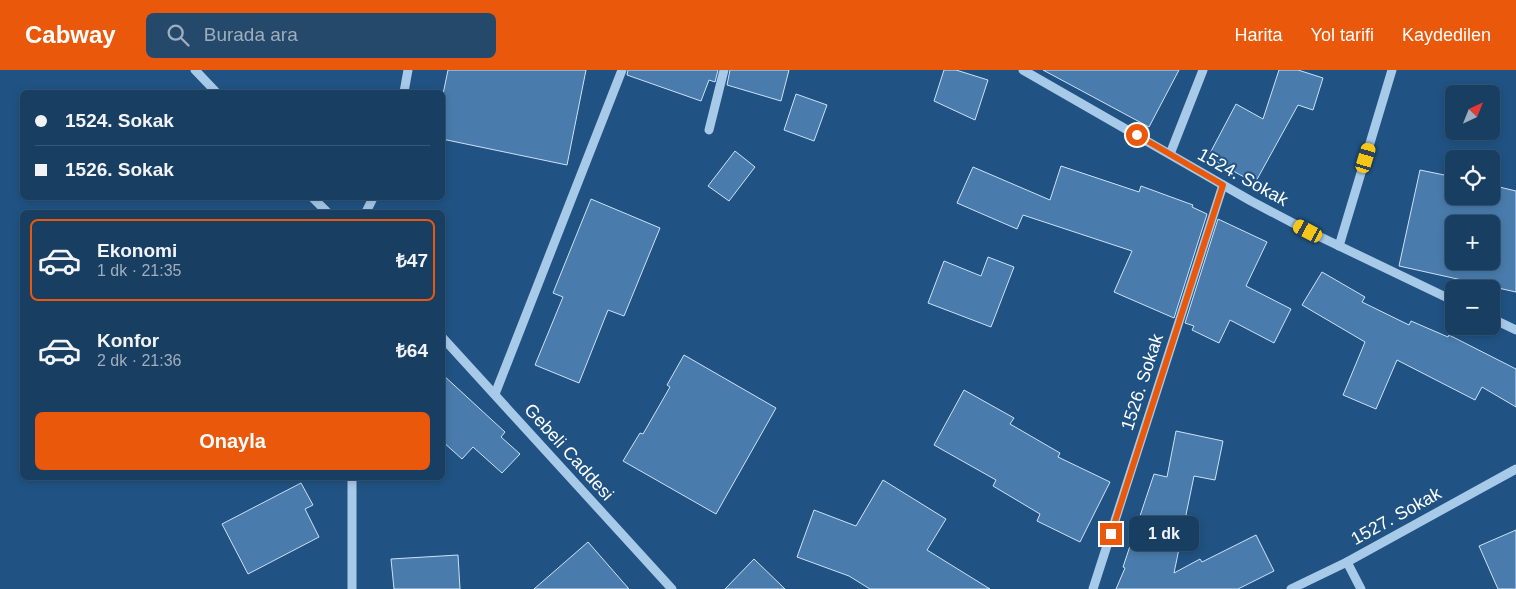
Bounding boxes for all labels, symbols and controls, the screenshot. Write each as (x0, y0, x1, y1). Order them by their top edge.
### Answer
search box (146, 13, 496, 58)
text: Cabway (25, 21, 116, 48)
icon: search (164, 21, 192, 49)
text: Burada ara (204, 24, 298, 45)
text: Harita (1235, 25, 1283, 45)
text: Yol tarifi (1311, 25, 1374, 45)
text: Kaydedilen (1402, 25, 1491, 45)
north arrow (1445, 85, 1500, 140)
map controls (1445, 85, 1500, 335)
text: 1524. Sokak (65, 110, 174, 131)
route start (1126, 124, 1148, 146)
car (1354, 141, 1377, 175)
street label: 1524. Sokak (1194, 144, 1292, 210)
button: locate (1445, 150, 1500, 205)
text: 1526. Sokak (65, 159, 174, 180)
button: + (1445, 215, 1500, 270)
car (1291, 217, 1324, 245)
icon: car (37, 238, 82, 283)
text: Ekonomi (97, 240, 177, 261)
text: ₺47 (396, 250, 428, 271)
text: 1 dk · 21:35 (97, 262, 182, 279)
button: − (1445, 280, 1500, 335)
icon: car (37, 328, 82, 373)
text: Konfor (97, 330, 159, 351)
street label: 1526. Sokak (1117, 330, 1167, 433)
text: ₺64 (396, 340, 428, 361)
text: 2 dk · 21:36 (97, 352, 182, 369)
street label: Gebeli Caddesi (520, 400, 618, 504)
button: Onayla (35, 412, 430, 470)
street label: 1527. Sokak (1347, 483, 1445, 549)
callout: 1 dk (1128, 516, 1198, 552)
route end (1100, 523, 1122, 545)
text: 1 dk (1148, 525, 1180, 542)

